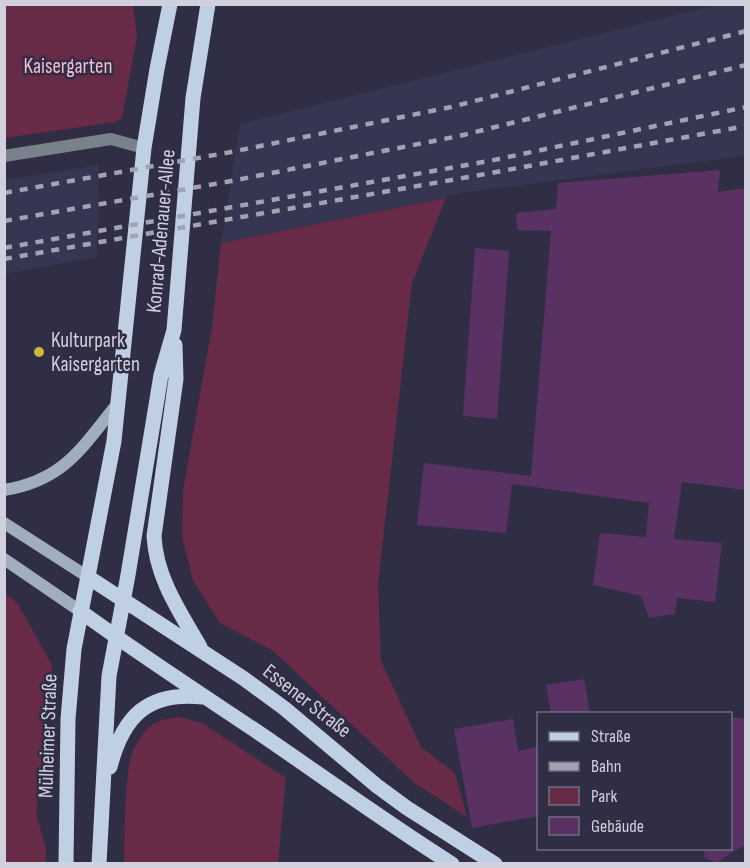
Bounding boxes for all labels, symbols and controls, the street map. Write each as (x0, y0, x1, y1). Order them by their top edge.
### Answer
park label: Kaisergarten (24, 54, 112, 79)
street label: Konrad-Adenauer-Allee (141, 148, 181, 314)
place label: Kulturpark Kaisergarten (51, 328, 140, 377)
marker: Kulturpark Kaisergarten (32, 345, 46, 359)
street label: Essener Straße (258, 659, 356, 743)
street label: Mülheimer Straße (33, 673, 63, 799)
legend (537, 712, 732, 850)
text: Straße (591, 726, 631, 747)
text: Bahn (591, 756, 621, 777)
text: Park (591, 786, 617, 807)
text: Gebäude (591, 816, 644, 837)

